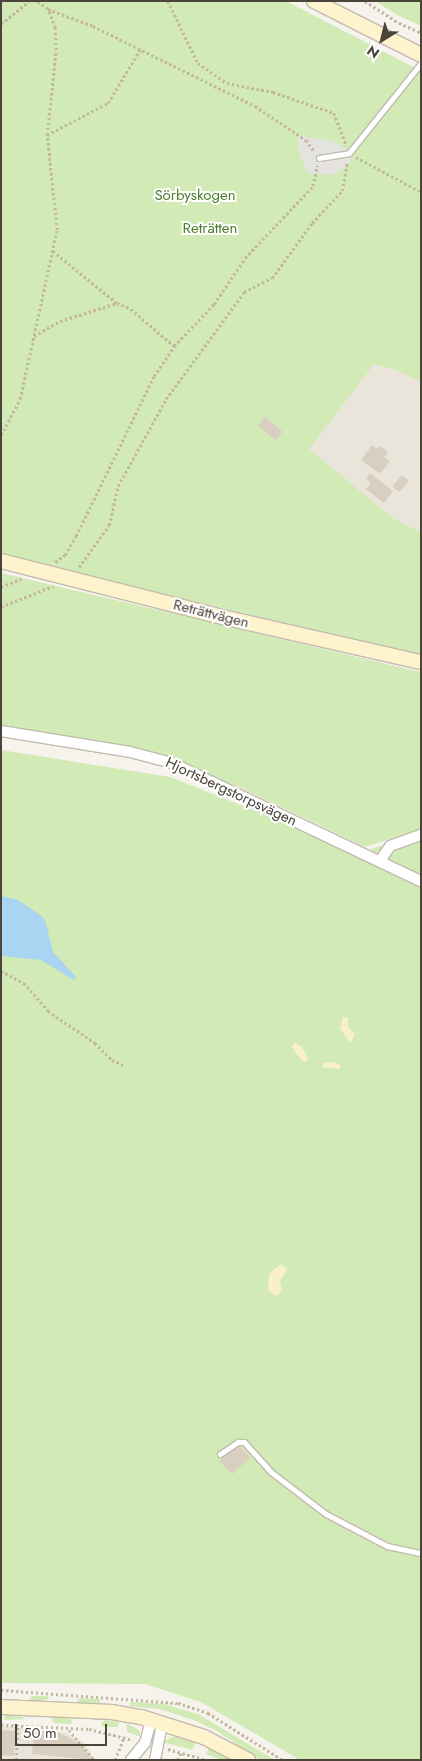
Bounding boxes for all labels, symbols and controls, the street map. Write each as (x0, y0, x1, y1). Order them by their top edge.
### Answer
north arrow (357, 15, 407, 65)
text: N (363, 41, 384, 63)
park label: Sörbyskogen (154, 187, 236, 205)
park label: Reträtten (183, 220, 237, 238)
street label: Reträttvägen (171, 596, 251, 632)
street label: Hjortsbergstorpsvägen (163, 754, 299, 830)
scale bar (18, 1714, 110, 1746)
text: 50 m (23, 1722, 57, 1744)

